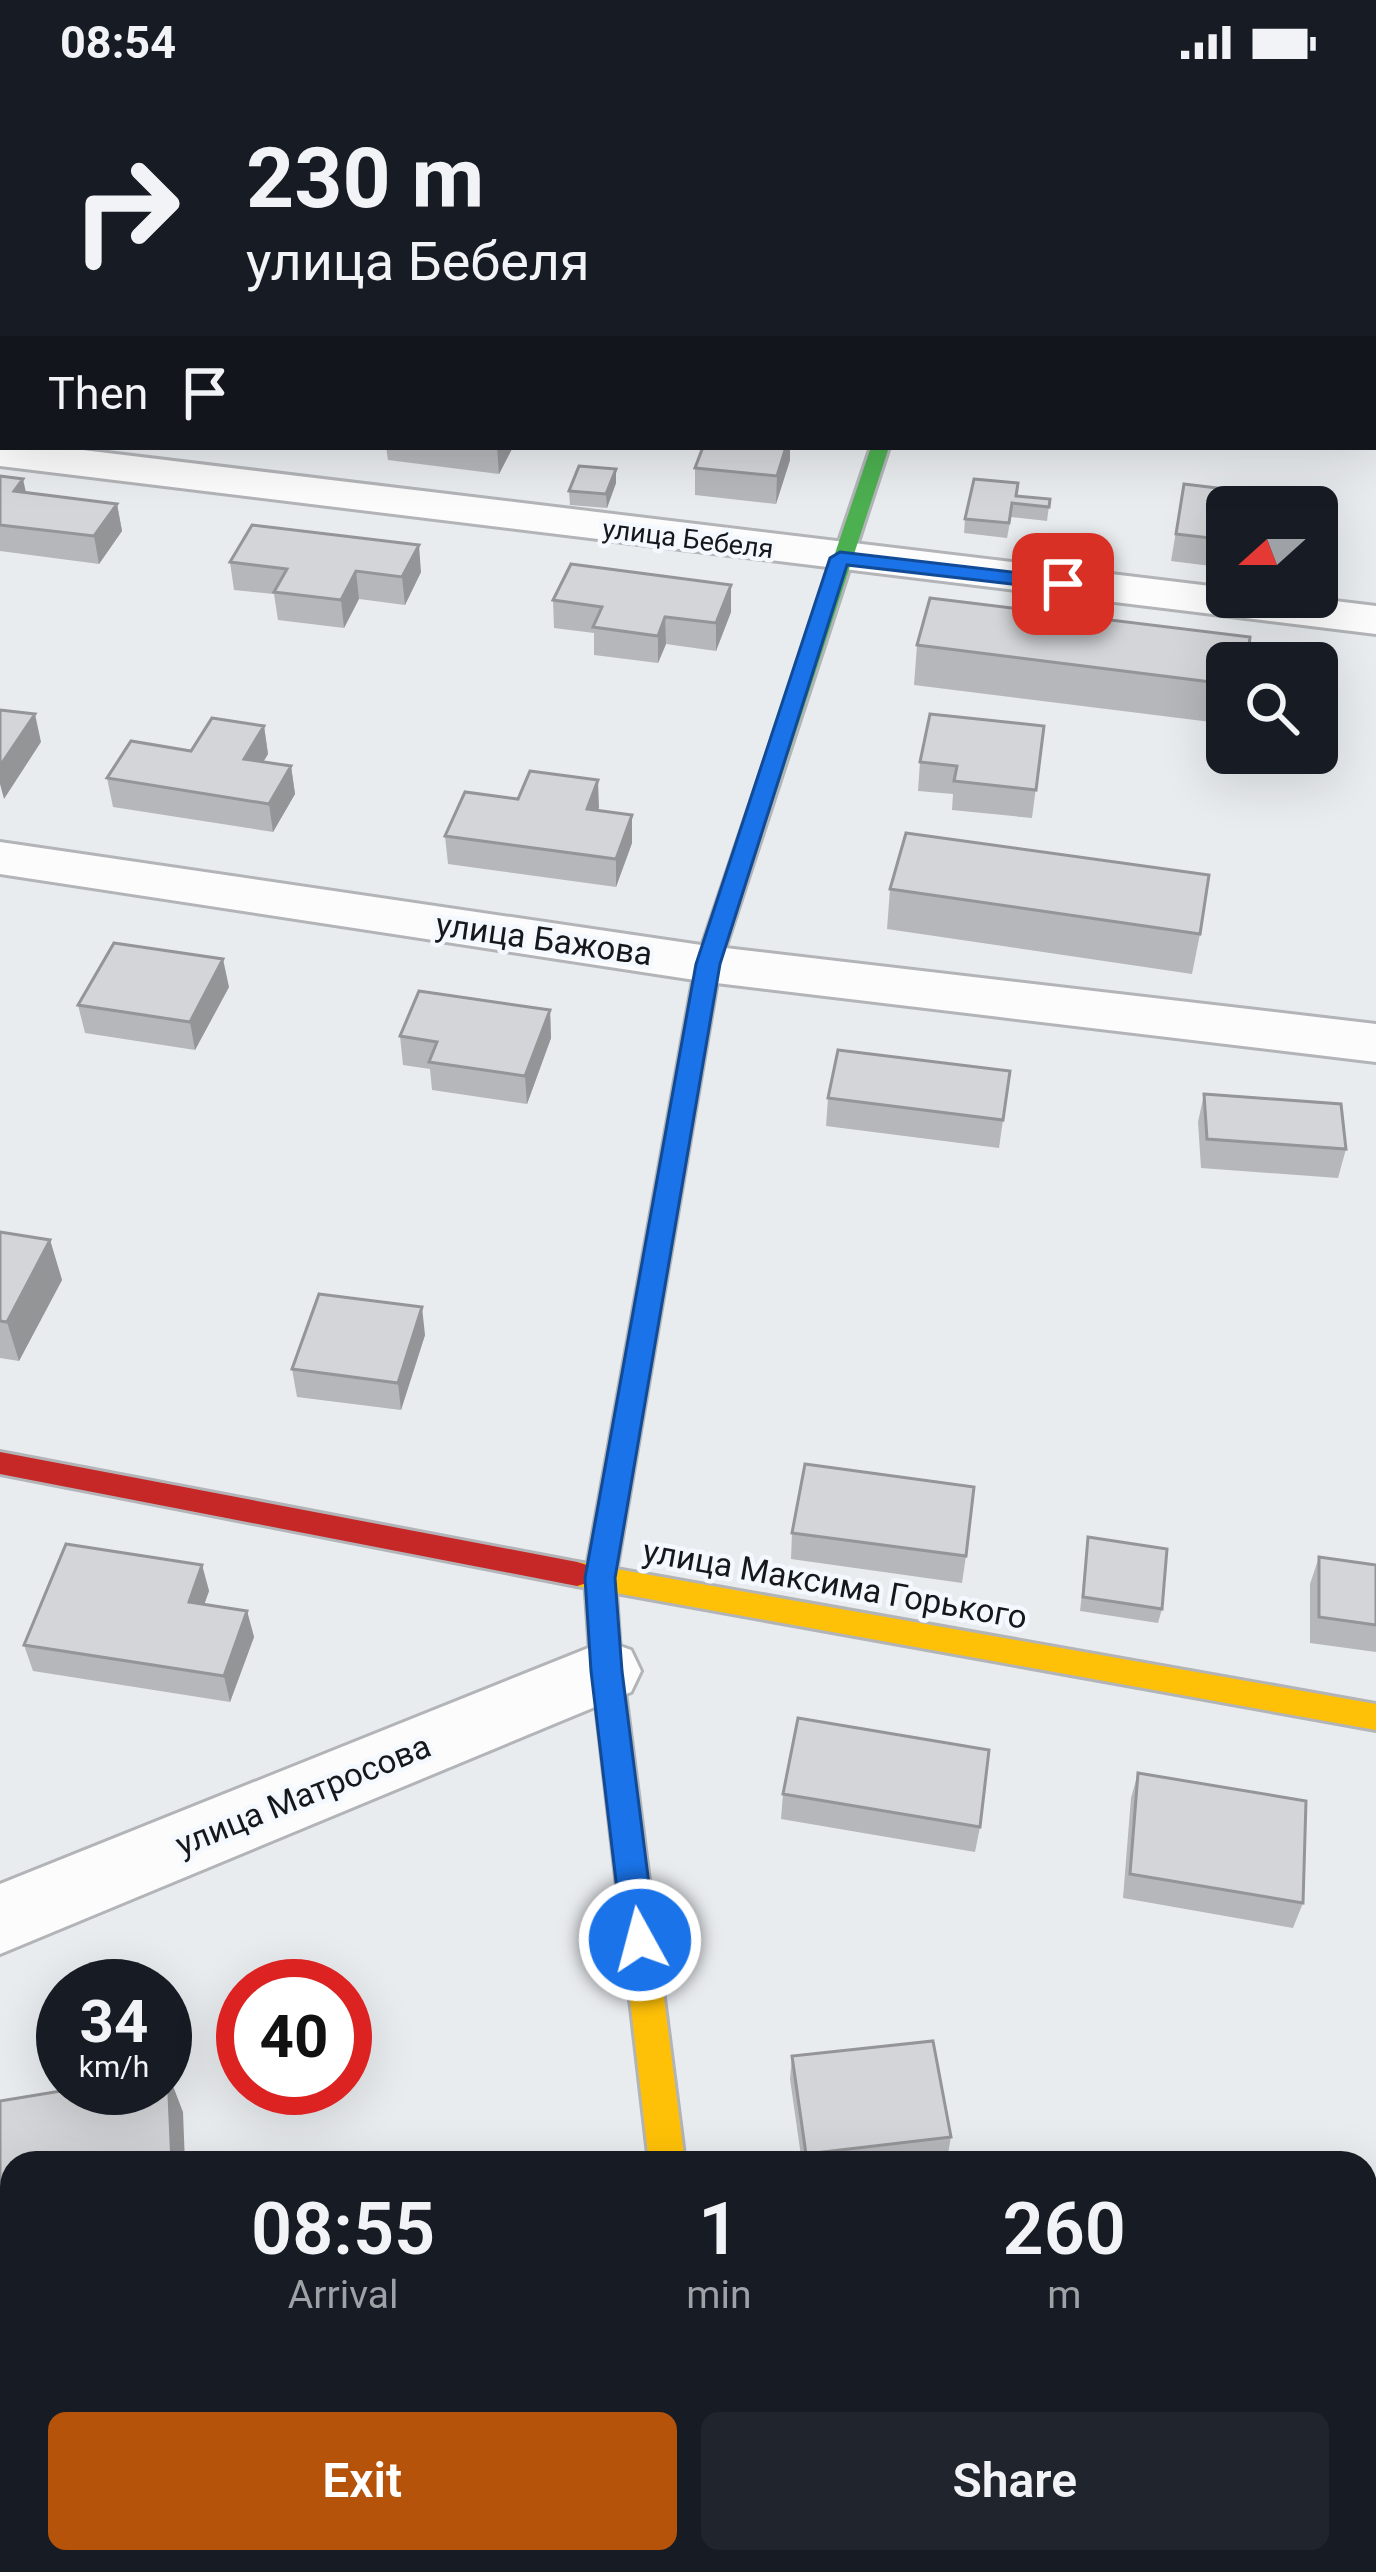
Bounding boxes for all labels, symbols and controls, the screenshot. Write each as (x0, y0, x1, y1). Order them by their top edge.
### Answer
text: 08:54 (60, 16, 176, 69)
text: 230 m (246, 129, 484, 228)
icon: right (48, 132, 204, 288)
text: улица Бебеля (246, 230, 590, 293)
icon: arrive (172, 360, 238, 426)
text: Then (48, 367, 148, 420)
north arrow (1206, 486, 1338, 618)
map controls (1206, 486, 1338, 774)
street label: улица Бебеля (601, 513, 775, 565)
pin (1012, 533, 1114, 635)
icon: arrive (1030, 551, 1096, 617)
button: search (1206, 642, 1338, 774)
street label: улица Бажова (433, 905, 655, 973)
street label: улица Максима Горького (640, 1531, 1030, 1637)
street label: улица Матросова (170, 1726, 436, 1864)
position arrow (577, 1877, 703, 2003)
speed limit sign: 40 (216, 1959, 372, 2115)
text: 34 (80, 1986, 148, 2057)
text: km/h (79, 2049, 149, 2084)
text: 08:55 (251, 2187, 435, 2272)
text: 1 (698, 2187, 739, 2272)
text: 260 (1003, 2187, 1126, 2272)
text: Arrival (288, 2272, 398, 2318)
text: min (686, 2272, 751, 2318)
text: m (1047, 2272, 1081, 2318)
button: Exit (48, 2412, 677, 2550)
button: Share (701, 2412, 1329, 2550)

